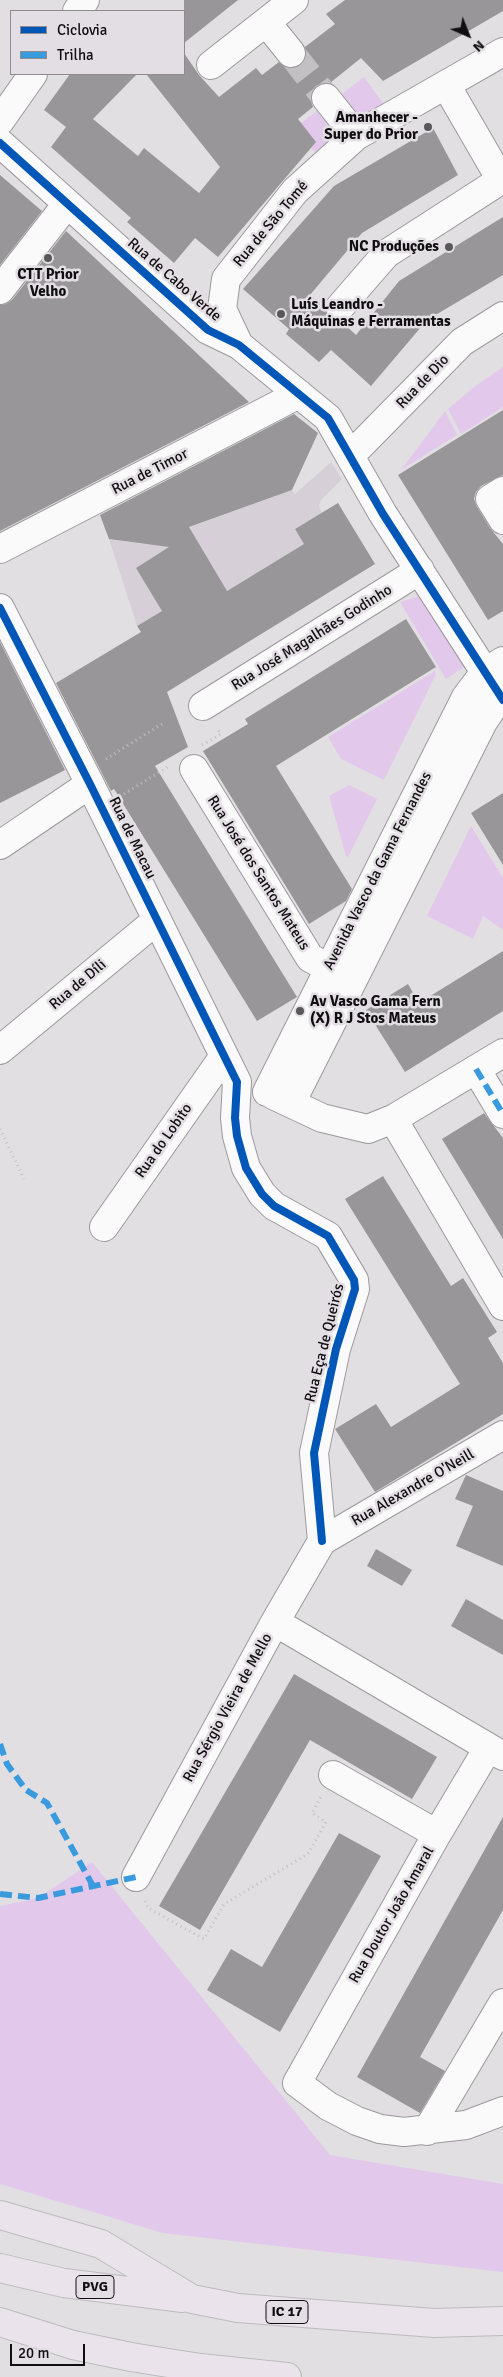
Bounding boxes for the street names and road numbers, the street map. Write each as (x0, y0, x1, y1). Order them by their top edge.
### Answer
street label: Rua de São Tomé (230, 177, 312, 271)
street label: Rua de Cabo Verde (123, 234, 225, 326)
street label: Rua de Dio (393, 351, 453, 413)
street label: Rua de Timor (109, 445, 191, 499)
street label: Rua José Magalhães Godinho (228, 581, 396, 695)
street label: Avenida Vasco da Gama Fernandes (320, 769, 436, 973)
street label: Rua José dos Santos Mateus (203, 792, 313, 954)
street label: Rua de Macau (104, 794, 160, 882)
street label: Rua de Díli (46, 956, 110, 1014)
street label: Rua do Lobito (132, 1100, 196, 1182)
street label: Rua Eça de Queirós (302, 1282, 348, 1404)
street label: Rua Alexandre O'Neill (349, 1446, 477, 1530)
street label: Rua Sérgio Vieira de Mello (180, 1630, 276, 1786)
street label: Rua Doutor João Amaral (346, 1844, 438, 1986)
road number: PVG (76, 2276, 114, 2298)
road number: IC 17 (266, 2300, 308, 2324)

